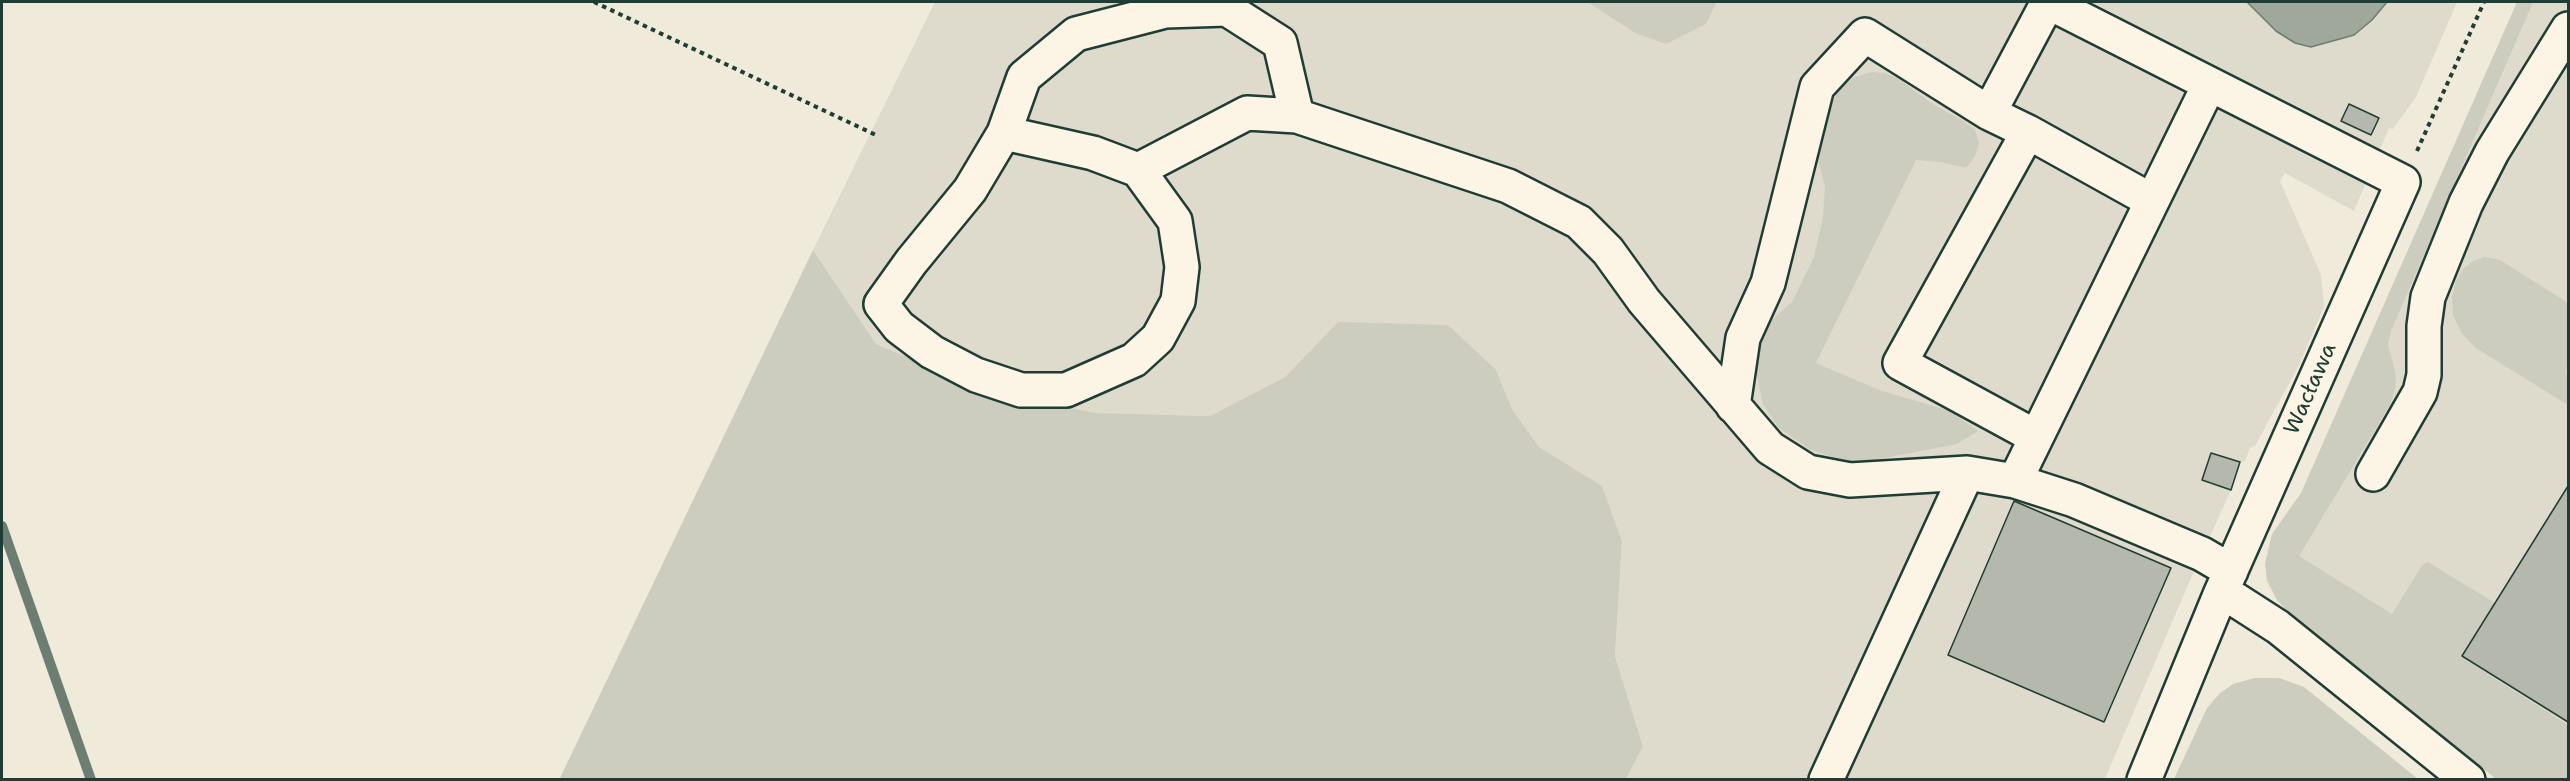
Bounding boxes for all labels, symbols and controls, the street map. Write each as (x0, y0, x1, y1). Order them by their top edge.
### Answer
street label: Wacława (2279, 339, 2343, 439)

